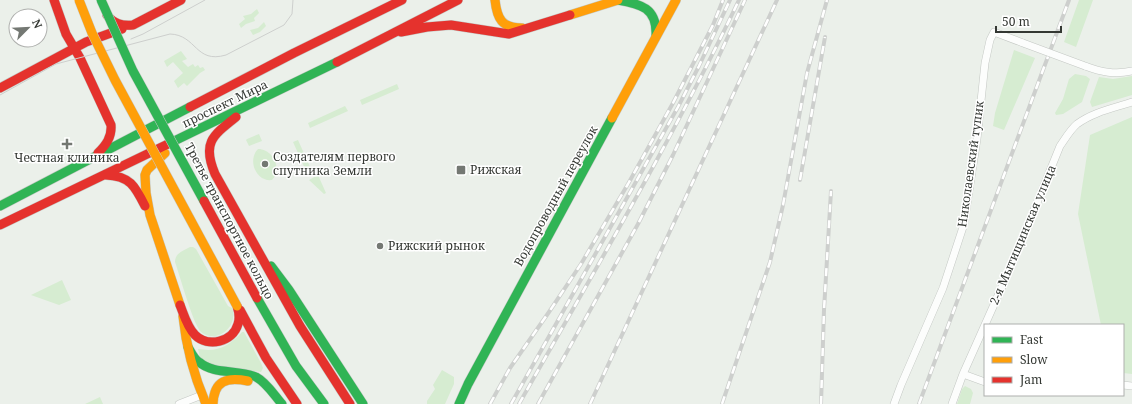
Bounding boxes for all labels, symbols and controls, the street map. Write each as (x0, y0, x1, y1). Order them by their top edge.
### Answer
north arrow (8, 8, 48, 48)
scale bar (996, 8, 1061, 34)
text: 50 m (1002, 13, 1030, 30)
text: N (29, 17, 46, 31)
street label: проспект Мира (179, 75, 271, 132)
street label: Николаевский тупик (953, 99, 988, 228)
street label: Водопроводный переулок (510, 122, 602, 269)
marker: Честная клиника (61, 138, 73, 150)
street label: Третье транспортное кольцо (181, 140, 278, 302)
place label: Создателям первого спутника Земли (273, 148, 395, 179)
place label: Честная клиника (14, 149, 120, 166)
marker: Создателям первого спутника Земли (260, 159, 270, 169)
place label: Рижская (470, 161, 522, 178)
street label: 2-я Мытищинская улица (985, 162, 1060, 307)
marker: Рижская (455, 164, 467, 176)
place label: Рижский рынок (388, 237, 486, 254)
marker: Рижский рынок (375, 241, 385, 251)
legend (984, 324, 1124, 396)
text: Fast (1020, 331, 1043, 348)
text: Slow (1020, 351, 1048, 368)
text: Jam (1019, 371, 1042, 388)

